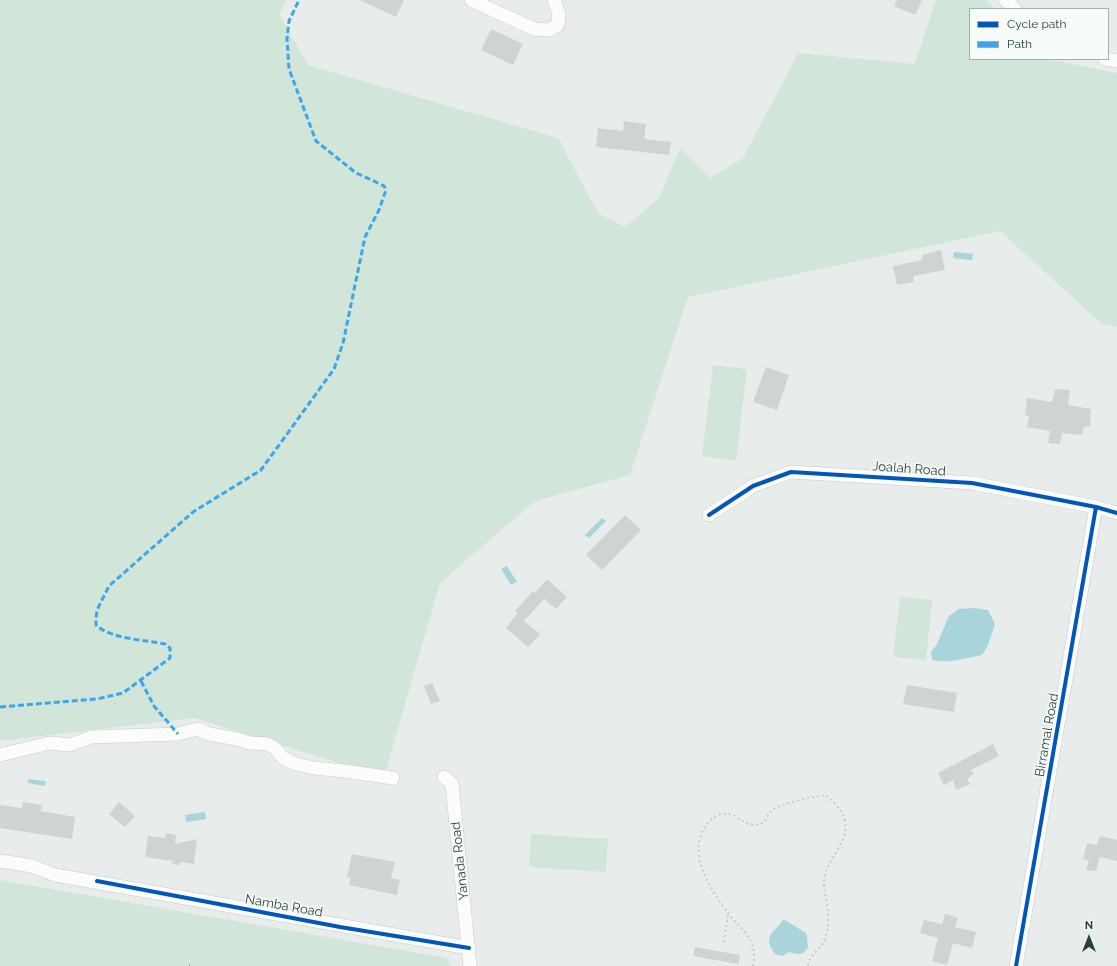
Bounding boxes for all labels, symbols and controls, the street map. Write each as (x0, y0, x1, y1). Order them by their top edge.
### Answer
legend (969, 8, 1109, 60)
text: Cycle path (1007, 17, 1066, 31)
text: Path (1007, 37, 1032, 51)
street label: Joalah Road (872, 459, 946, 479)
street label: Birramal Road (1032, 692, 1062, 778)
street label: Yanada Road (448, 821, 472, 901)
street label: Namba Road (244, 891, 324, 921)
north arrow (1069, 918, 1109, 958)
text: N (1085, 919, 1093, 932)

